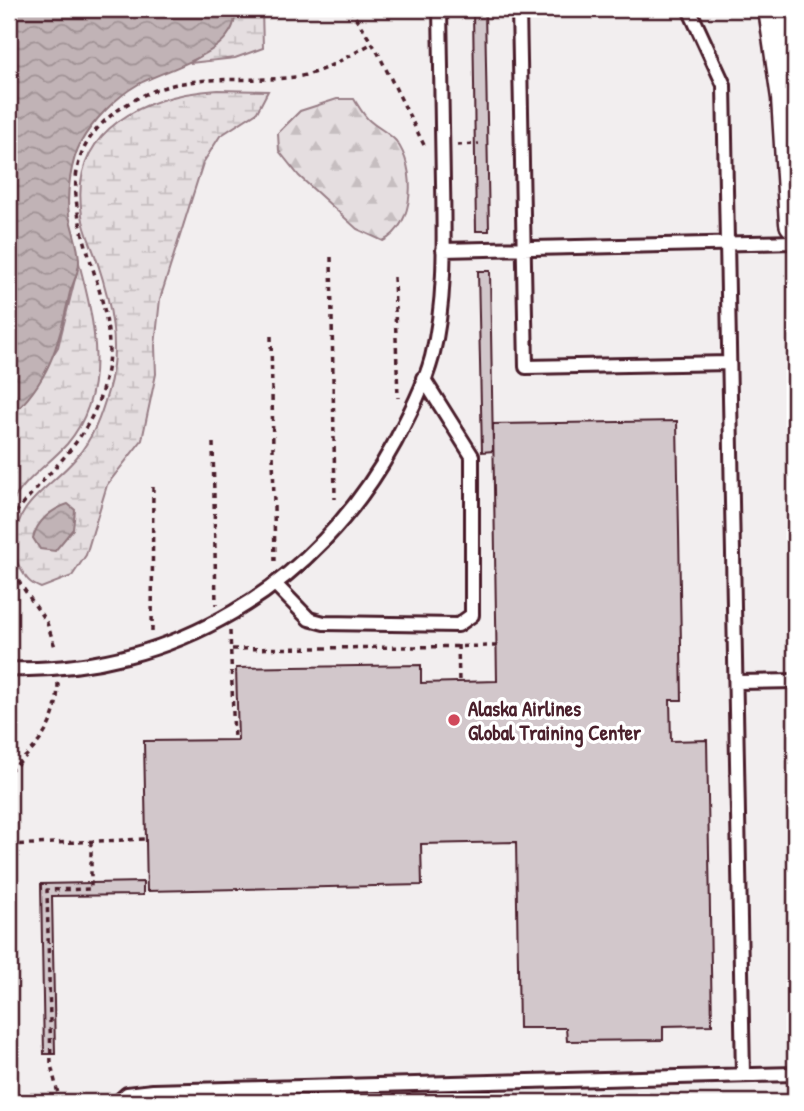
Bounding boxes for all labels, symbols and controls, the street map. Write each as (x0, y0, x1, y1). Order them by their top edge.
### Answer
place label: Alaska Airlines Global Training Center (468, 694, 642, 748)
marker: Alaska Airlines Global Training Center (446, 712, 462, 728)

